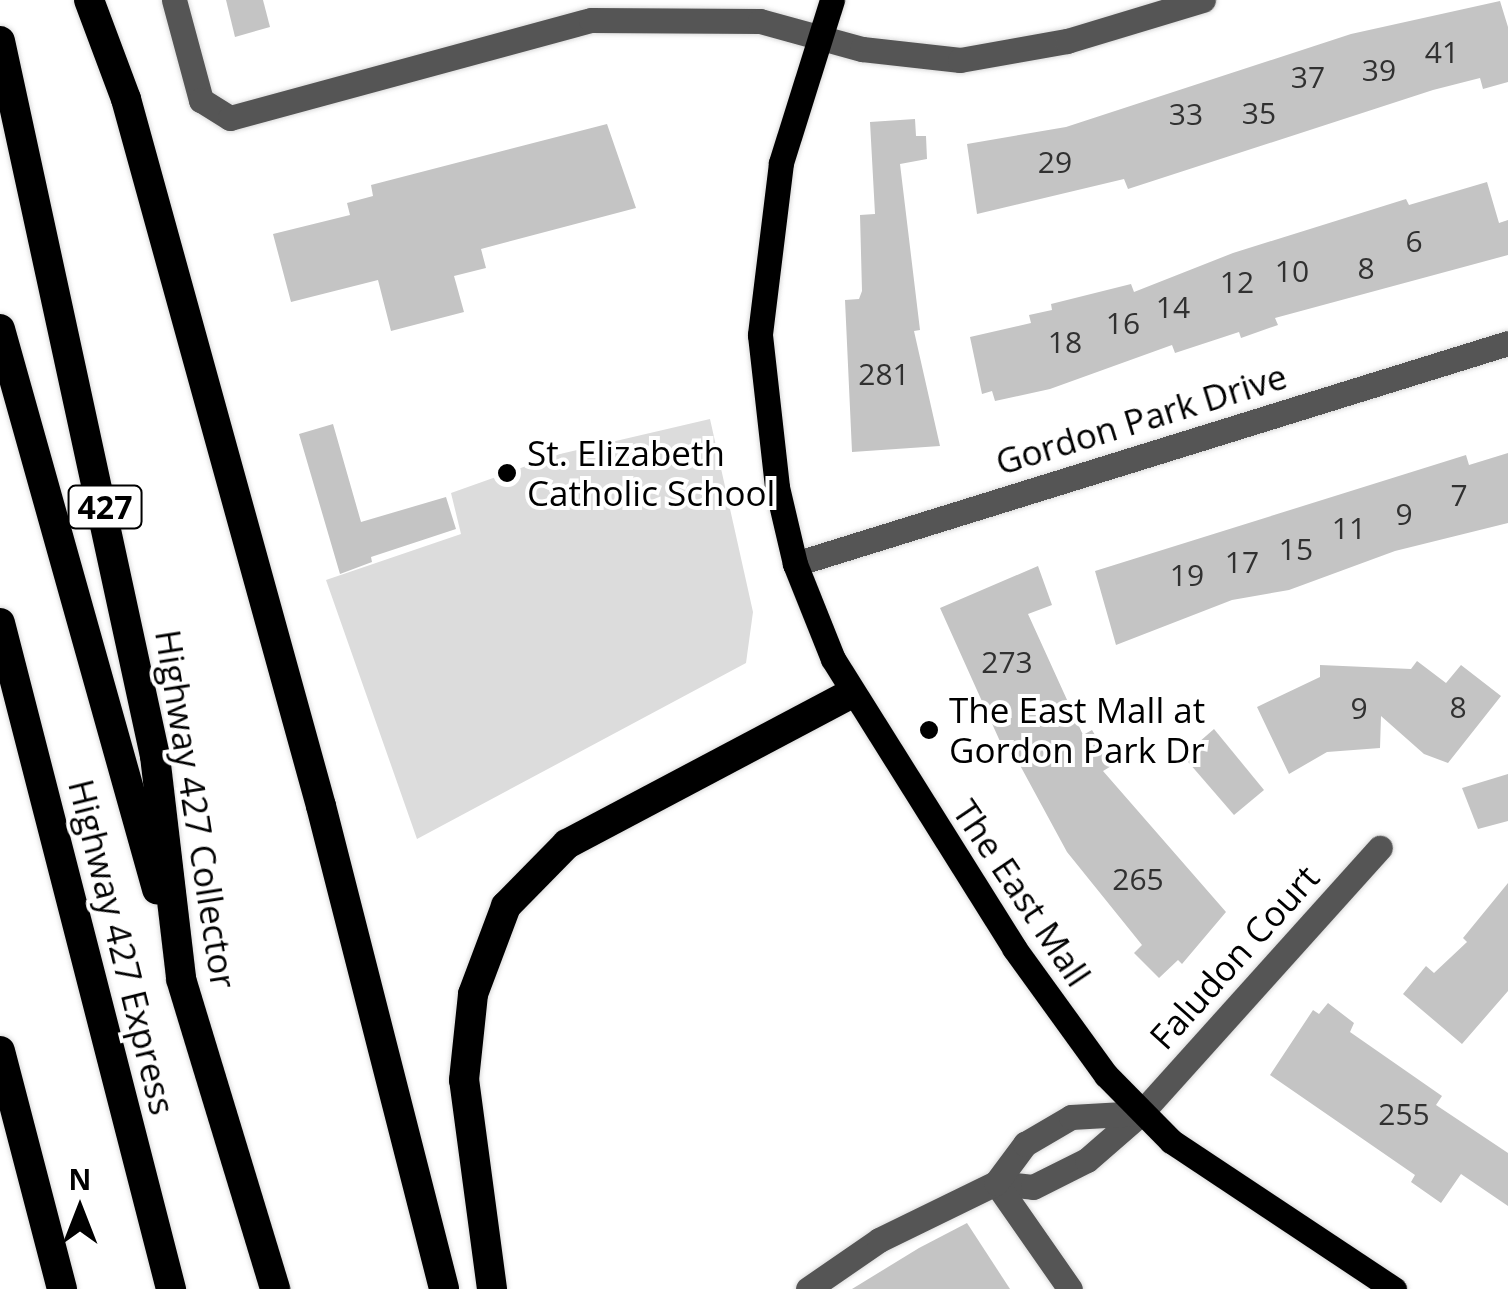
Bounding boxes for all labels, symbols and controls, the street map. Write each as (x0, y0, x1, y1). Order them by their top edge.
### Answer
house number: 41 (1425, 34, 1459, 70)
house number: 39 (1362, 52, 1396, 88)
house number: 37 (1291, 59, 1325, 95)
house number: 35 (1242, 95, 1276, 131)
house number: 33 (1169, 96, 1203, 132)
house number: 29 (1038, 144, 1072, 180)
house number: 6 (1405, 223, 1423, 259)
house number: 8 (1357, 250, 1375, 286)
house number: 10 (1275, 253, 1309, 289)
house number: 12 (1220, 264, 1254, 300)
house number: 14 (1156, 289, 1190, 325)
house number: 16 (1106, 305, 1140, 341)
house number: 18 (1048, 324, 1082, 360)
street label: Gordon Park Drive (991, 355, 1291, 483)
house number: 281 (858, 356, 910, 392)
place label: St. Elizabeth Catholic School (527, 432, 775, 514)
marker: St. Elizabeth Catholic School (496, 462, 518, 484)
house number: 7 (1450, 477, 1468, 513)
road number: 427 (68, 480, 142, 534)
house number: 9 (1395, 496, 1413, 532)
house number: 11 (1332, 510, 1366, 546)
house number: 15 (1279, 531, 1313, 567)
house number: 17 (1225, 544, 1259, 580)
house number: 19 (1170, 557, 1204, 593)
street label: Highway 427 Collector (147, 627, 245, 991)
house number: 273 (981, 644, 1033, 680)
place label: The East Mall at Gordon Park Dr (949, 689, 1205, 771)
house number: 8 (1449, 689, 1467, 725)
house number: 9 (1350, 690, 1368, 726)
marker: The East Mall at Gordon Park Dr (918, 719, 940, 741)
street label: Highway 427 Express (60, 775, 184, 1119)
street label: The East Mall (944, 792, 1100, 994)
street label: Faludon Court (1141, 857, 1327, 1057)
house number: 265 (1112, 861, 1164, 897)
house number: 255 (1378, 1096, 1430, 1132)
north arrow (30, 1159, 130, 1259)
text: N (69, 1160, 91, 1198)

